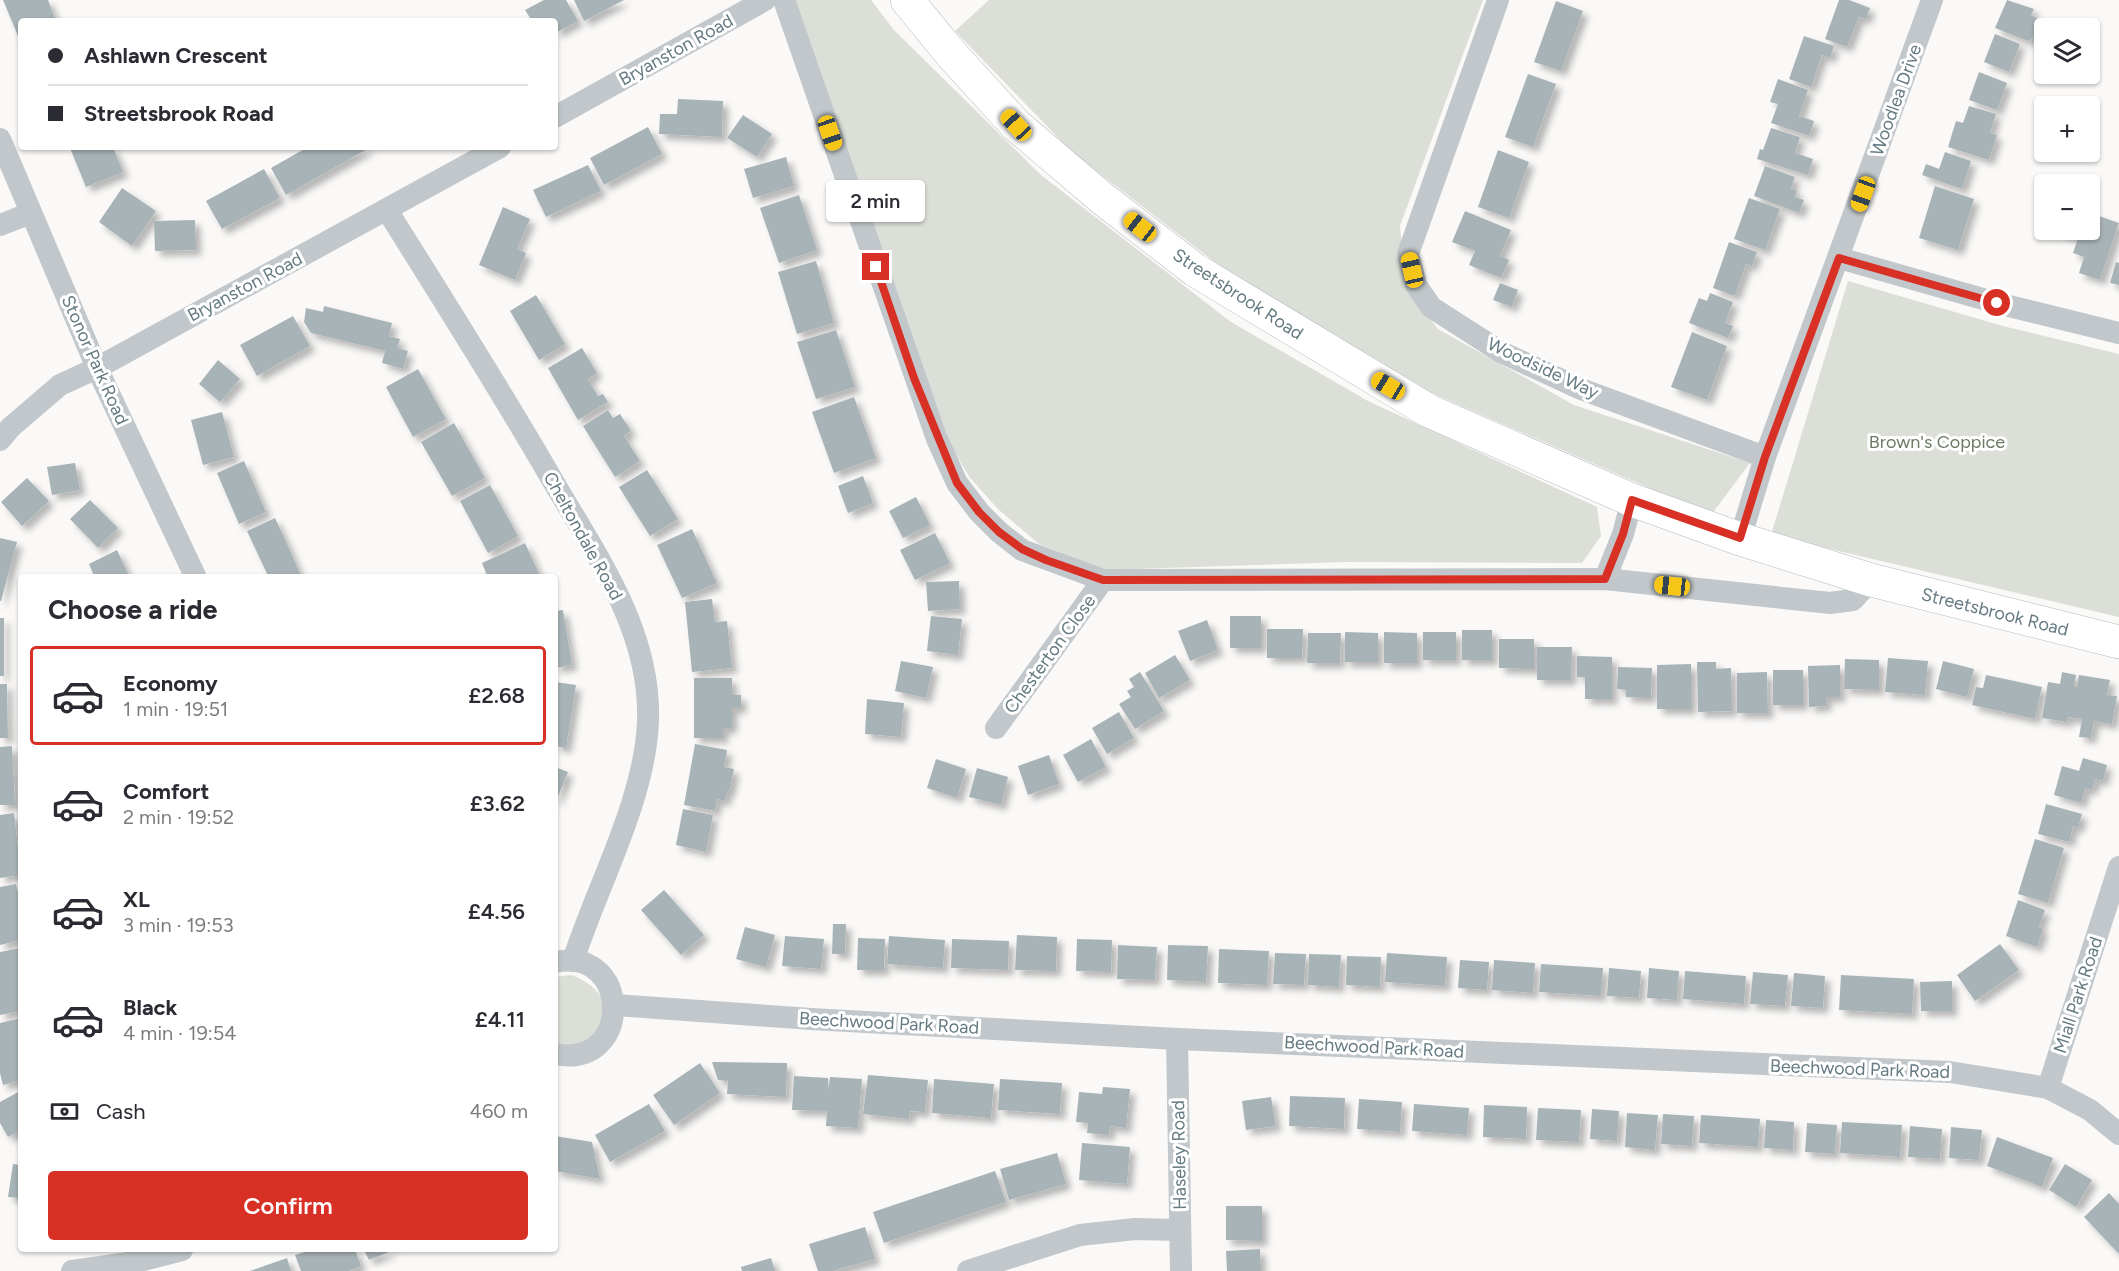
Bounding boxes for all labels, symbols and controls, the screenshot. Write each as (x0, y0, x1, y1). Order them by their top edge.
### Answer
street label: Bryanston Road (615, 10, 737, 90)
map controls (2034, 18, 2100, 240)
button: layers (2034, 18, 2100, 84)
street label: Woodlea Drive (1866, 41, 1926, 159)
text: Ashlawn Crescent (84, 42, 268, 69)
button: + (2034, 96, 2100, 162)
text: Streetsbrook Road (84, 100, 274, 127)
car (997, 106, 1035, 144)
car (816, 113, 844, 153)
car (1848, 174, 1878, 214)
button: − (2034, 174, 2100, 240)
callout: 2 min (826, 180, 926, 222)
text: 2 min (851, 189, 900, 213)
car (1120, 209, 1160, 245)
street label: Streetsbrook Road (1169, 244, 1307, 344)
street label: Bryanston Road (184, 247, 306, 327)
car (1399, 250, 1425, 290)
route end (862, 253, 889, 280)
route start (1983, 289, 2010, 316)
street label: Stonor Park Road (57, 292, 133, 428)
street label: Woodside Way (1484, 333, 1603, 404)
car (1368, 369, 1408, 403)
park label: Brown's Coppice (1869, 431, 2005, 453)
street label: Cheltondale Road (539, 468, 627, 604)
car (1653, 575, 1691, 597)
street label: Streetsbrook Road (1919, 583, 2071, 641)
street label: Chesterton Close (1000, 590, 1100, 718)
text: Choose a ride (48, 593, 217, 626)
icon: car (51, 669, 105, 723)
text: Economy (123, 670, 218, 697)
text: £2.68 (468, 682, 525, 709)
text: 1 min · 19:51 (123, 697, 228, 721)
icon: car (51, 777, 105, 831)
text: Comfort (123, 778, 209, 805)
text: £3.62 (470, 790, 525, 817)
text: 2 min · 19:52 (123, 805, 234, 829)
icon: car (51, 885, 105, 939)
text: XL (123, 886, 150, 913)
text: £4.56 (468, 898, 525, 925)
text: 3 min · 19:53 (123, 913, 234, 937)
street label: Miall Park Road (2049, 934, 2107, 1056)
icon: car (51, 993, 105, 1047)
text: Black (123, 994, 177, 1021)
text: £4.11 (475, 1006, 525, 1033)
street label: Beechwood Park Road (798, 1007, 980, 1039)
text: 4 min · 19:54 (123, 1021, 237, 1045)
street label: Beechwood Park Road (1283, 1031, 1465, 1063)
street label: Beechwood Park Road (1770, 1055, 1950, 1083)
icon: cash (48, 1095, 81, 1128)
text: Cash (96, 1098, 146, 1125)
text: 460 m (469, 1099, 528, 1123)
street label: Haseley Road (1167, 1100, 1191, 1210)
button: Confirm (48, 1171, 528, 1240)

